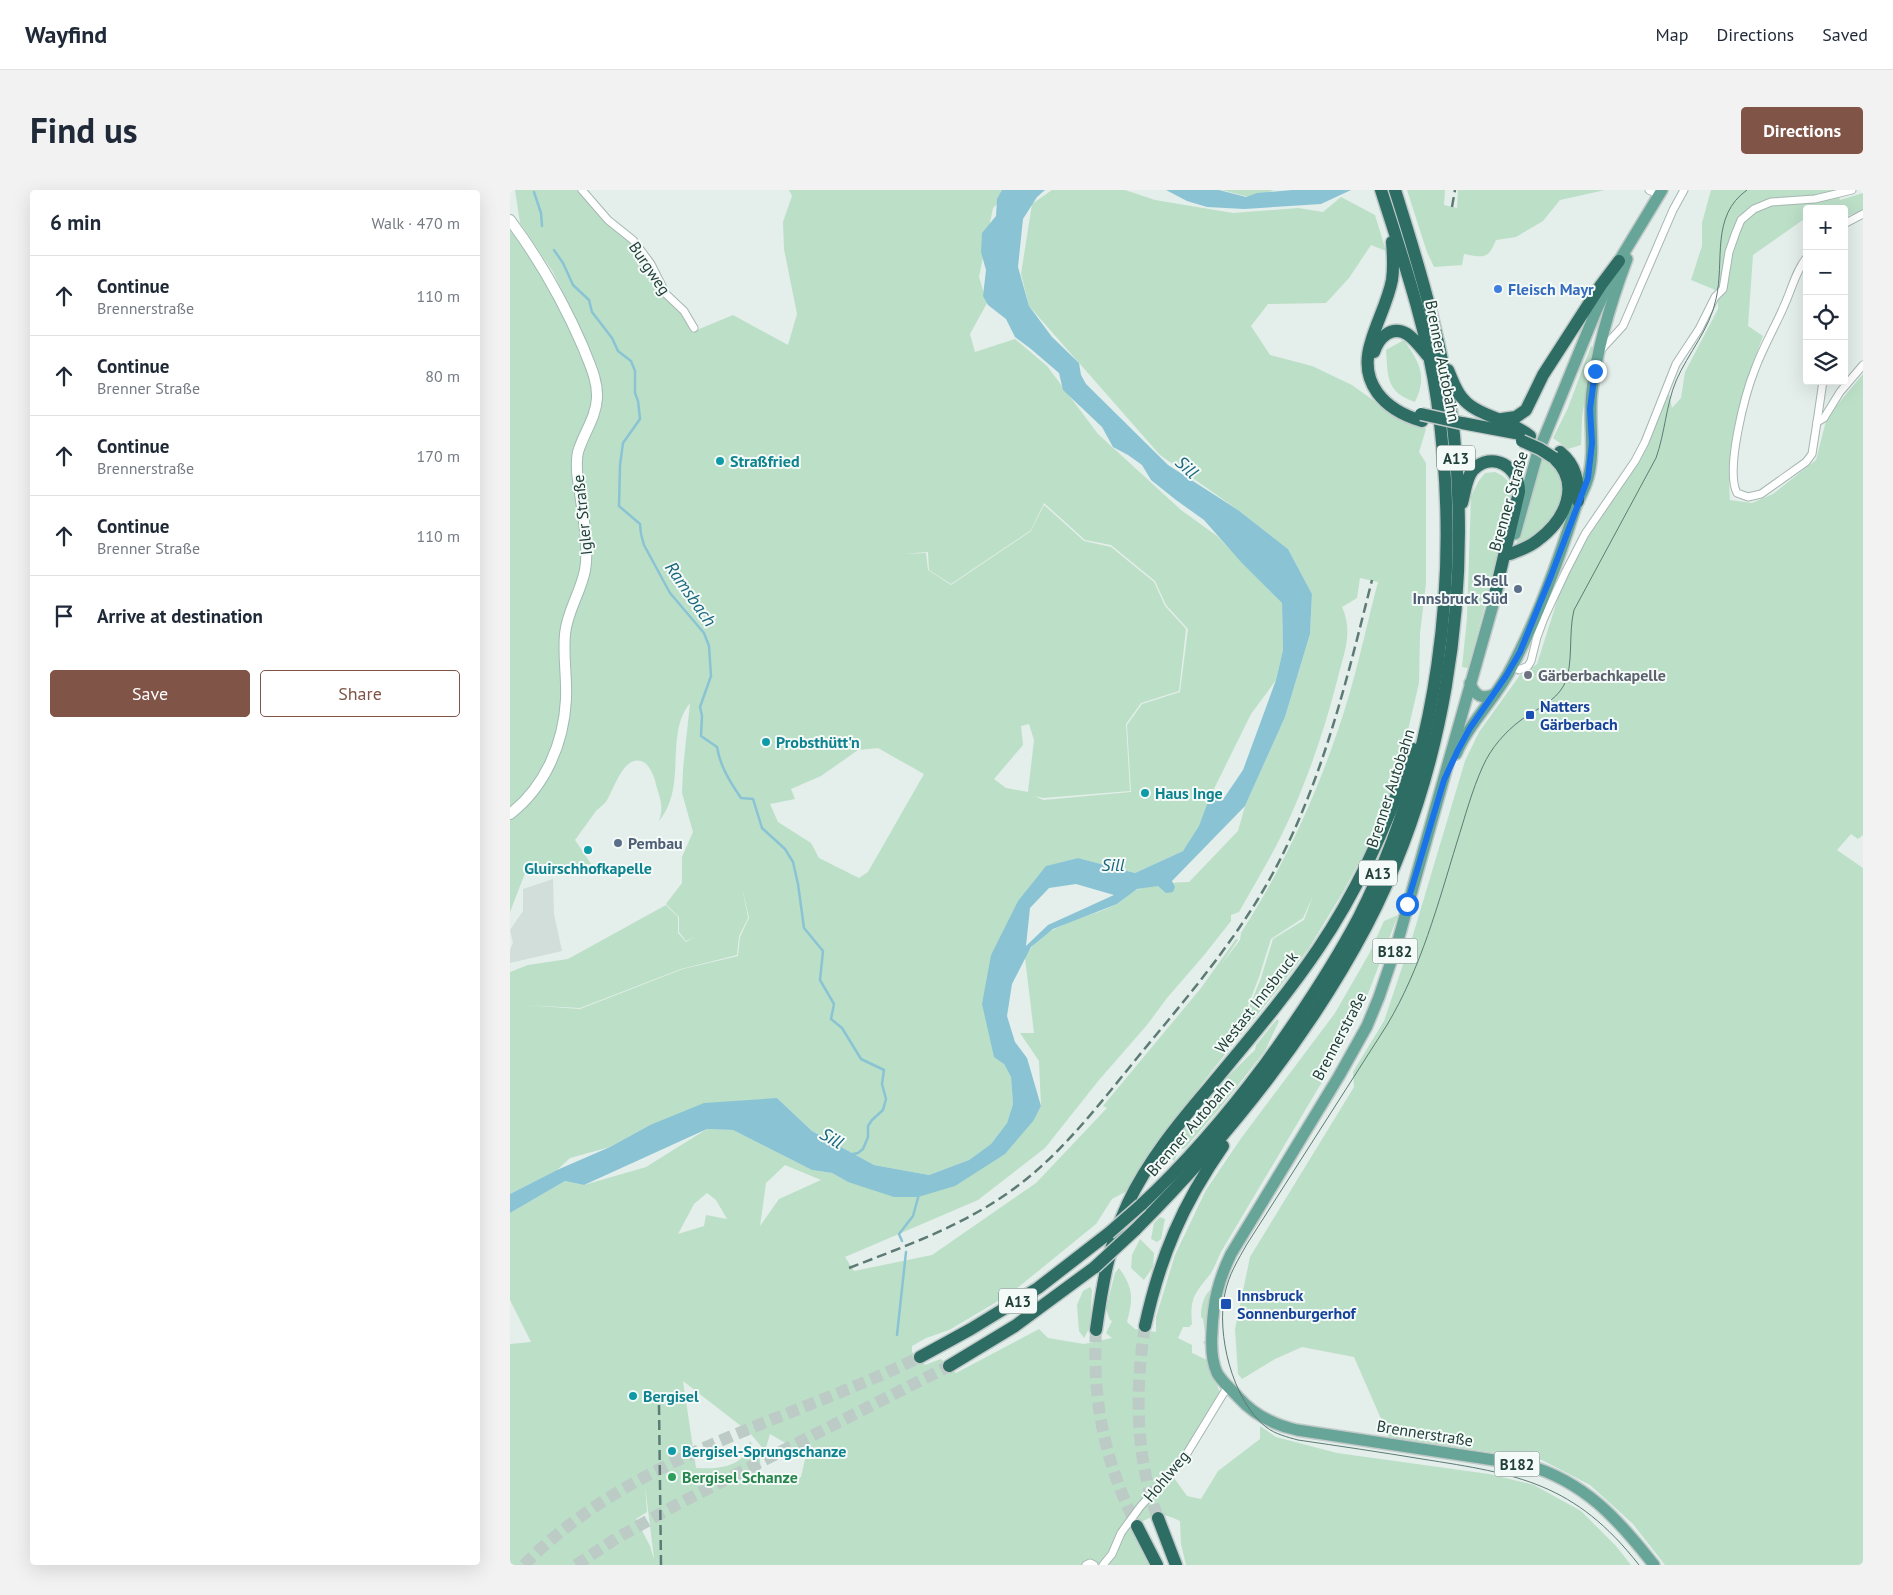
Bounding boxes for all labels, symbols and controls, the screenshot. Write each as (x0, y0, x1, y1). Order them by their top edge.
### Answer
text: Wayfind (25, 19, 107, 50)
text: Map (1656, 23, 1688, 46)
text: Directions (1716, 23, 1794, 46)
text: Saved (1822, 23, 1868, 46)
text: Find us (30, 107, 138, 153)
button: Directions (1741, 107, 1863, 154)
map controls (1803, 205, 1848, 385)
button: + (1803, 205, 1848, 250)
text: 6 min (50, 209, 101, 236)
text: Walk · 470 m (371, 213, 460, 233)
street label: Burgweg (625, 237, 675, 299)
button: − (1803, 250, 1848, 295)
text: Continue (97, 274, 169, 298)
place label: Fleisch Mayr (1508, 279, 1594, 299)
icon: ahead (50, 282, 78, 310)
marker: Fleisch Mayr (1492, 283, 1504, 295)
text: 110 m (417, 286, 460, 306)
button: locate (1803, 295, 1848, 340)
text: Brennerstraße (97, 298, 194, 318)
street label: Brenner Autobahn (1421, 298, 1465, 424)
button: layers (1803, 340, 1848, 385)
text: Continue (97, 354, 169, 378)
route end (1584, 360, 1607, 383)
icon: ahead (50, 362, 78, 390)
text: 80 m (425, 366, 460, 386)
text: Brenner Straße (97, 378, 200, 398)
text: Continue (97, 434, 169, 458)
icon: ahead (50, 442, 78, 470)
text: 170 m (417, 446, 460, 466)
road number: A13 (1437, 446, 1475, 470)
street label: Brenner Straße (1484, 449, 1532, 553)
place label: Straßfried (730, 451, 800, 471)
water label: Sill (1171, 451, 1204, 483)
marker: Straßfried (714, 455, 726, 467)
text: Brennerstraße (97, 458, 194, 478)
street label: Igler Straße (568, 474, 596, 556)
text: Continue (97, 514, 169, 538)
icon: ahead (50, 522, 78, 550)
text: 110 m (417, 526, 460, 546)
text: Brenner Straße (97, 538, 200, 558)
water label: Ramsbach (660, 557, 722, 631)
place label: Shell Innsbruck Süd (1412, 570, 1508, 608)
marker: Shell Innsbruck Süd (1512, 583, 1524, 595)
icon: arrive (50, 602, 78, 630)
text: Arrive at destination (97, 604, 263, 628)
place label: Gärberbachkapelle (1538, 665, 1666, 685)
marker: Gärberbachkapelle (1522, 669, 1534, 681)
button: Save (50, 670, 250, 717)
button: Share (260, 670, 460, 717)
place label: Natters Gärberbach (1540, 696, 1618, 734)
marker: Natters Gärberbach (1524, 709, 1536, 721)
street label: Brenner Autobahn (1361, 726, 1419, 850)
place label: Probsthütt'n (776, 732, 860, 752)
marker: Probsthütt'n (760, 736, 772, 748)
place label: Haus Inge (1155, 783, 1223, 803)
marker: Haus Inge (1139, 787, 1151, 799)
place label: Pembau (628, 833, 683, 853)
marker: Pembau (612, 837, 624, 849)
marker: Gluirschhofkapelle (582, 844, 594, 856)
water label: Sill (1101, 853, 1125, 876)
place label: Gluirschhofkapelle (524, 858, 652, 878)
road number: A13 (1359, 860, 1397, 886)
route start (1396, 893, 1419, 916)
road number: B182 (1372, 938, 1418, 964)
street label: Westast Innsbruck (1210, 947, 1302, 1057)
street label: Brennerstraße (1307, 988, 1371, 1084)
street label: Brenner Autobahn (1142, 1074, 1238, 1180)
water label: Sill (816, 1122, 848, 1154)
place label: Innsbruck Sonnenburgerhof (1237, 1285, 1357, 1323)
road number: A13 (999, 1288, 1037, 1314)
marker: Innsbruck Sonnenburgerhof (1219, 1297, 1233, 1311)
place label: Bergisel (643, 1386, 699, 1406)
marker: Bergisel (627, 1390, 639, 1402)
street label: Brennerstraße (1375, 1416, 1475, 1450)
place label: Bergisel-Sprungschanze (682, 1441, 846, 1461)
marker: Bergisel-Sprungschanze (666, 1445, 678, 1457)
street label: Hohlweg (1139, 1446, 1193, 1506)
road number: B182 (1494, 1452, 1540, 1476)
place label: Bergisel Schanze (682, 1467, 798, 1487)
marker: Bergisel Schanze (666, 1471, 678, 1483)

